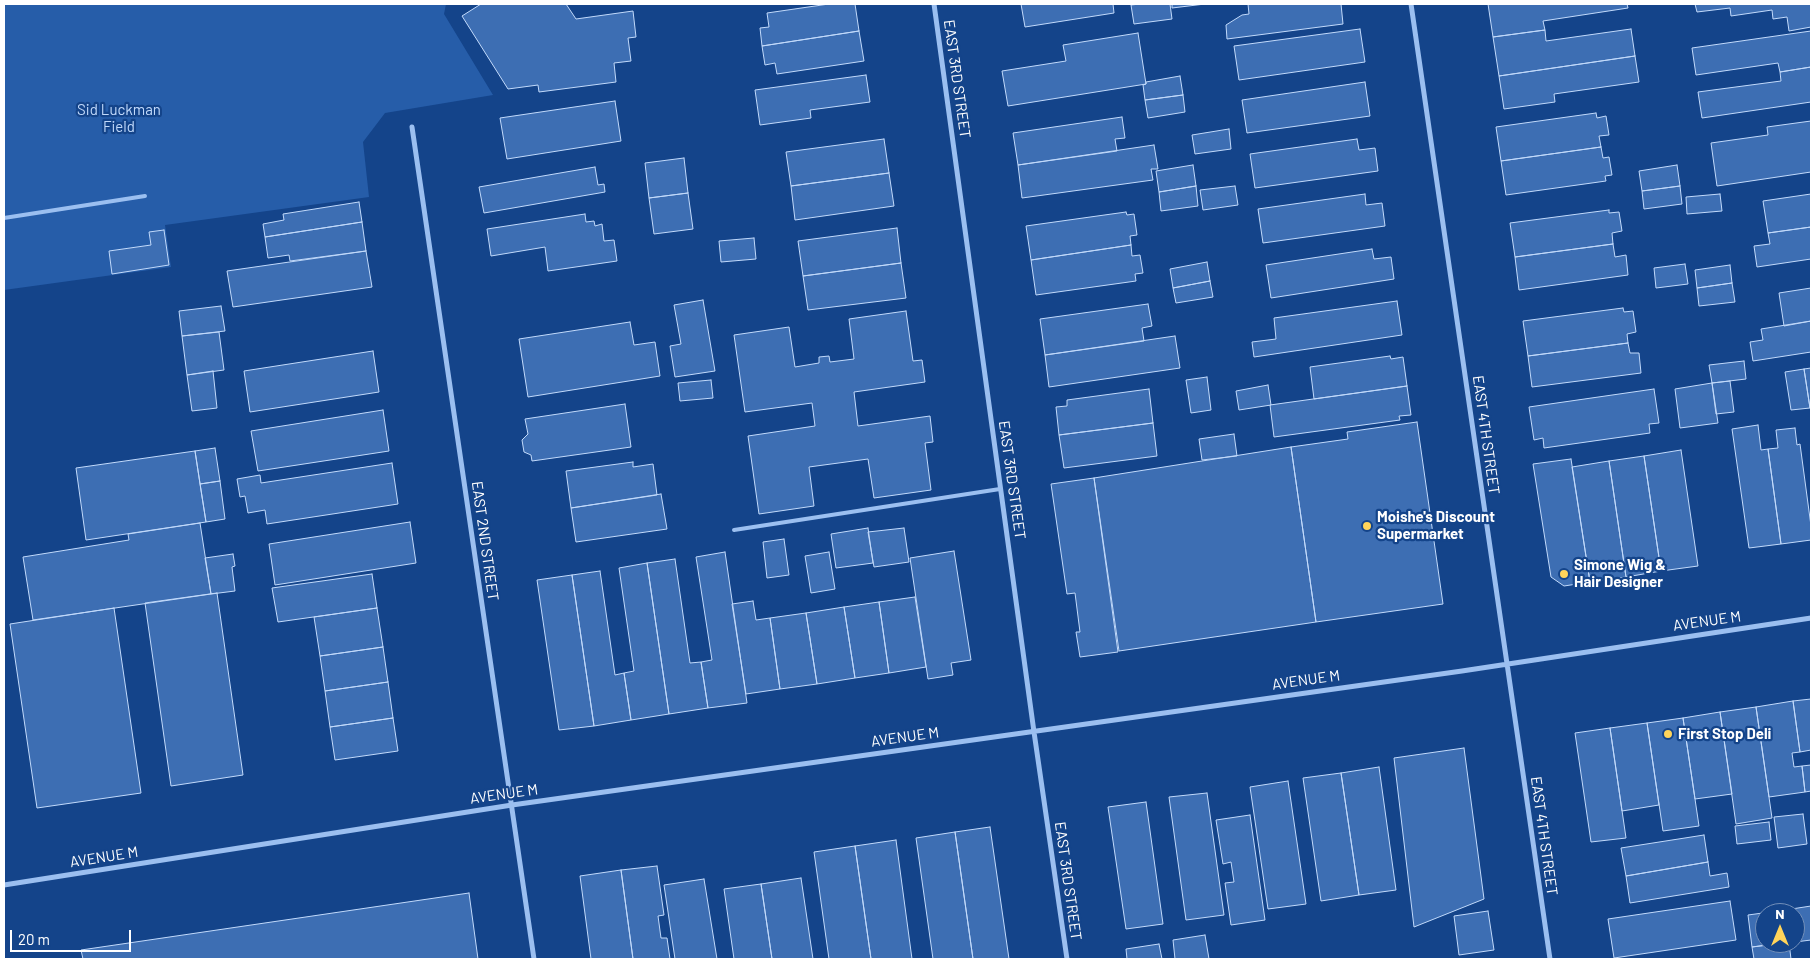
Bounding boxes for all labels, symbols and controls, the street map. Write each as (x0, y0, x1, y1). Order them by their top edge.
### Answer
street label: EAST 3RD STREET (940, 19, 974, 139)
park label: Sid Luckman Field (77, 101, 161, 136)
street label: EAST 4TH STREET (1469, 374, 1503, 496)
street label: EAST 3RD STREET (995, 420, 1029, 540)
street label: EAST 2ND STREET (468, 480, 502, 602)
place label: Moishe's Discount Supermarket (1377, 508, 1495, 543)
marker: Moishe's Discount Supermarket (1361, 520, 1373, 532)
place label: Simone Wig & Hair Designer (1574, 556, 1666, 591)
marker: Simone Wig & Hair Designer (1558, 568, 1570, 580)
street label: AVENUE M (1672, 607, 1742, 635)
street label: AVENUE M (1271, 666, 1341, 694)
street label: AVENUE M (870, 723, 940, 751)
place label: First Stop Deli (1678, 725, 1771, 743)
marker: First Stop Deli (1662, 728, 1674, 740)
street label: EAST 4TH STREET (1527, 775, 1561, 897)
street label: AVENUE M (469, 780, 539, 808)
street label: EAST 3RD STREET (1051, 821, 1085, 941)
street label: AVENUE M (69, 843, 139, 871)
north arrow (1755, 903, 1805, 953)
text: N (1775, 905, 1785, 922)
scale bar (12, 920, 134, 952)
text: 20 m (18, 930, 50, 948)

